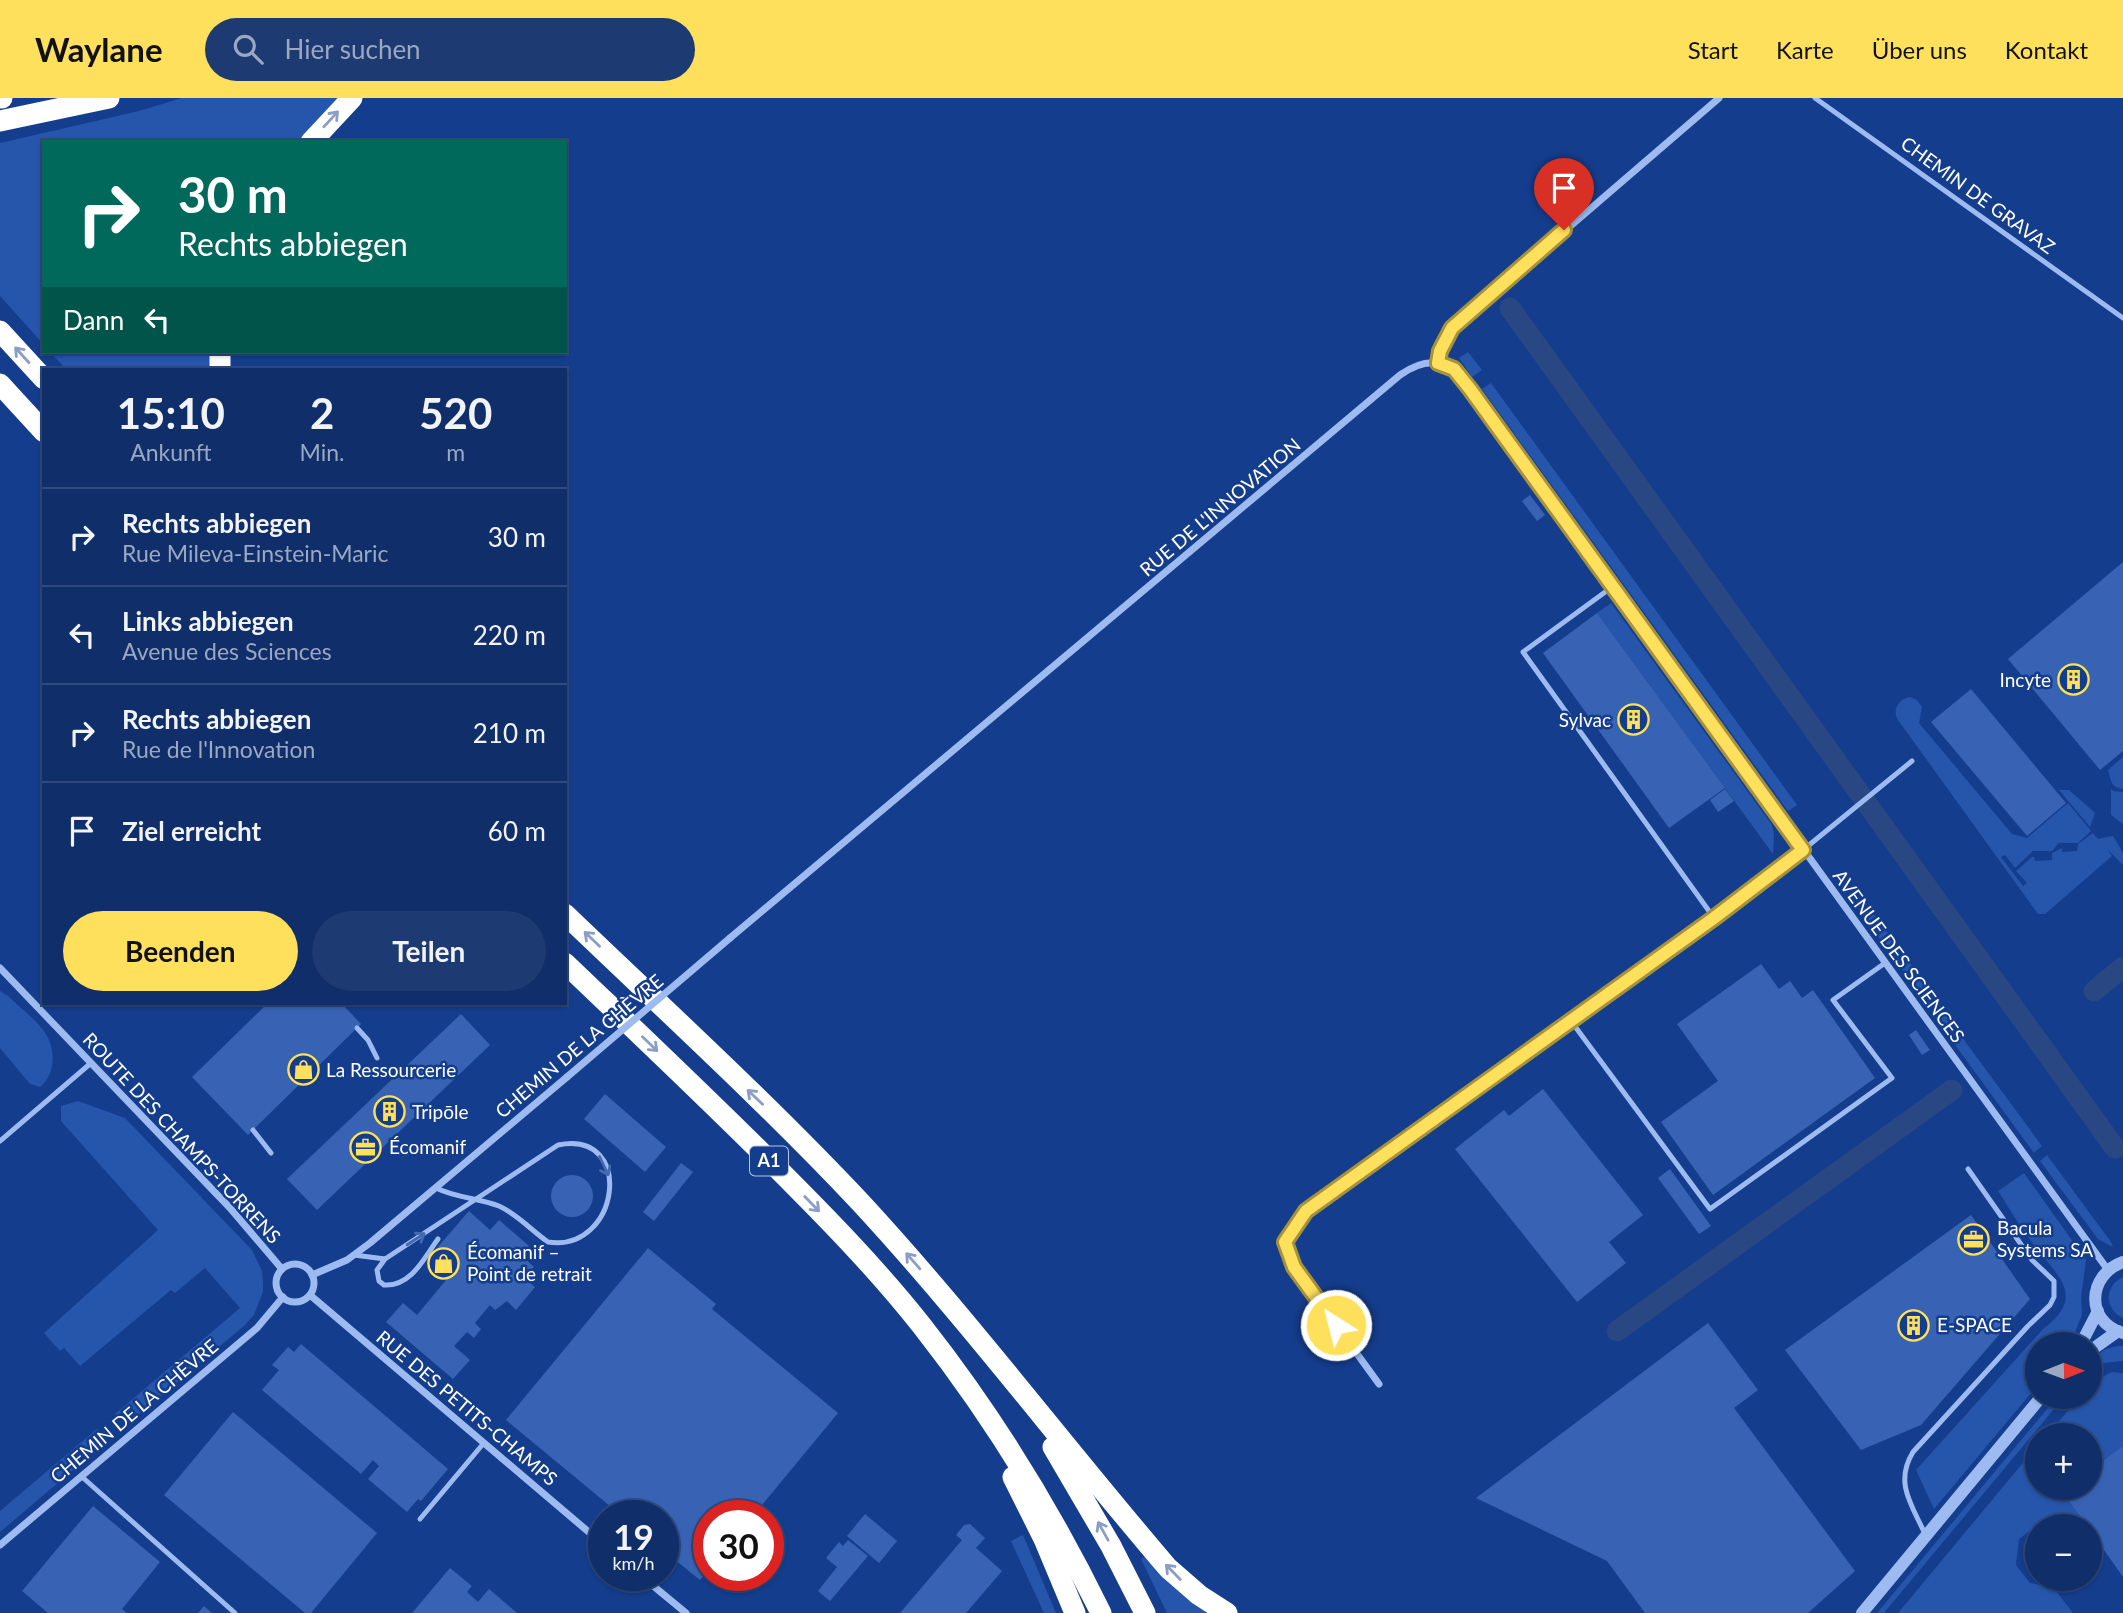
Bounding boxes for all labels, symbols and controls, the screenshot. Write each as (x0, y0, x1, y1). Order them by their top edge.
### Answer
search box (205, 18, 695, 81)
text: Waylane (35, 29, 163, 69)
icon: search (229, 30, 267, 68)
text: Hier suchen (285, 33, 421, 65)
text: Start (1688, 35, 1738, 64)
text: Karte (1776, 35, 1834, 64)
text: Über uns (1872, 35, 1967, 64)
text: Kontakt (2005, 35, 2088, 64)
one-way arrow (322, 111, 339, 128)
street label: CHEMIN DE GRAVAZ (1897, 131, 2060, 258)
pin (1534, 158, 1594, 230)
text: 30 m (178, 165, 288, 223)
icon: right (63, 168, 154, 259)
icon: arrive (1545, 169, 1583, 207)
text: Rechts abbiegen (178, 224, 408, 263)
icon: left (138, 301, 176, 339)
text: Dann (63, 304, 124, 336)
one-way arrow (14, 346, 30, 364)
text: 15:10 (117, 388, 225, 438)
text: 2 (310, 388, 334, 438)
text: 520 (419, 388, 492, 438)
street label: RUE DE L'INNOVATION (1135, 433, 1305, 580)
text: Ankunft (130, 438, 211, 466)
text: Min. (300, 438, 345, 466)
text: m (446, 438, 465, 466)
text: Rechts abbiegen (122, 507, 311, 539)
icon: right (63, 518, 101, 556)
text: 30 m (488, 521, 546, 553)
text: Rue Mileva-Einstein-Maric (122, 539, 389, 567)
text: Links abbiegen (122, 605, 294, 637)
icon: left (63, 616, 101, 654)
text: 220 m (473, 619, 546, 651)
text: Avenue des Sciences (122, 637, 332, 665)
building icon: Incyte (2057, 663, 2091, 697)
place label: Incyte (2000, 668, 2051, 691)
text: Rechts abbiegen (122, 703, 311, 735)
building icon: Sylvac (1617, 703, 1651, 737)
place label: Sylvac (1559, 708, 1611, 731)
icon: right (63, 714, 101, 752)
text: 210 m (473, 717, 546, 749)
text: Rue de l'Innovation (122, 735, 315, 763)
icon: arrive (63, 812, 101, 850)
text: Ziel erreicht (122, 815, 261, 847)
text: 60 m (488, 815, 546, 847)
street label: AVENUE DES SCIENCES (1829, 865, 1970, 1047)
button: Beenden (63, 911, 298, 991)
button: Teilen (312, 911, 546, 991)
one-way arrow (584, 931, 601, 948)
street label: CHEMIN DE LA CHÈVRE (490, 969, 667, 1122)
street label: ROUTE DES CHAMPS-TORRENS (79, 1028, 286, 1248)
one-way arrow (641, 1036, 658, 1053)
shop icon: La Ressourcerie (286, 1053, 320, 1087)
place label: La Ressourcerie (326, 1058, 456, 1081)
one-way arrow (747, 1089, 764, 1106)
building icon: Tripōle (372, 1095, 406, 1129)
place label: Tripōle (412, 1100, 469, 1123)
office icon: Écomanif (349, 1130, 383, 1164)
place label: Écomanif (389, 1135, 466, 1158)
road number: A1 (750, 1146, 788, 1176)
one-way arrow (598, 1155, 611, 1176)
one-way arrow (803, 1195, 820, 1212)
place label: Bacula Systems SA (1997, 1216, 2093, 1261)
office icon: Bacula Systems SA (1957, 1222, 1991, 1256)
one-way arrow (406, 1232, 425, 1246)
place label: Écomanif – Point de retrait (467, 1240, 592, 1285)
shop icon: Écomanif – Point de retrait (427, 1246, 461, 1280)
one-way arrow (905, 1253, 921, 1271)
position arrow (1299, 1288, 1373, 1362)
building icon: E-SPACE (1897, 1308, 1931, 1342)
place label: E-SPACE (1937, 1313, 2012, 1336)
street label: RUE DES PETITS-CHAMPS (372, 1325, 562, 1490)
north arrow (2025, 1332, 2102, 1409)
map controls (2025, 1332, 2102, 1591)
street label: CHEMIN DE LA CHÈVRE (45, 1334, 222, 1487)
button: + (2025, 1423, 2102, 1500)
speed limit sign: 30 (693, 1500, 784, 1591)
button: − (2025, 1514, 2102, 1591)
text: 19 (613, 1515, 654, 1557)
one-way arrow (1096, 1521, 1110, 1541)
text: km/h (612, 1552, 655, 1574)
one-way arrow (1164, 1564, 1181, 1581)

